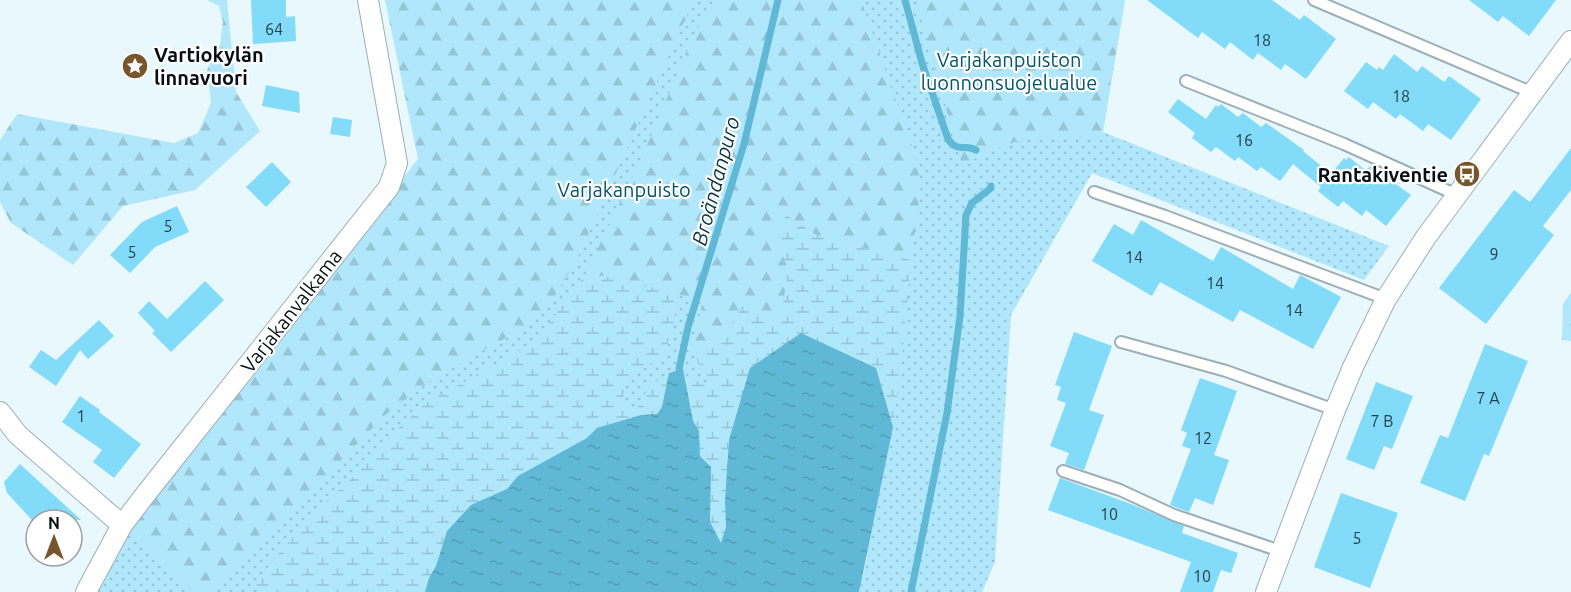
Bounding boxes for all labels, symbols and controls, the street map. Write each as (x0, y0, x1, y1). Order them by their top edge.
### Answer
house number: 64 (265, 20, 283, 38)
house number: 18 (1253, 31, 1271, 49)
place label: Vartiokylän linnavuori (154, 43, 264, 89)
park label: Varjakanpuiston luonnonsuojelualue (921, 48, 1097, 94)
place icon: Vartiokylän linnavuori (120, 51, 150, 81)
house number: 18 (1392, 87, 1410, 105)
water label: Broändanpuro (686, 114, 744, 248)
house number: 16 (1235, 131, 1253, 149)
bus stop icon: Rantakiventie (1452, 159, 1482, 189)
place label: Rantakiventie (1318, 163, 1448, 186)
park label: Varjakanpuisto (557, 178, 691, 201)
house number: 5 (163, 217, 173, 235)
house number: 5 (127, 243, 137, 261)
street label: Varjakanvalkama (236, 245, 346, 377)
house number: 9 (1489, 245, 1499, 263)
house number: 14 (1125, 248, 1143, 266)
house number: 14 (1206, 274, 1224, 292)
house number: 14 (1285, 301, 1303, 319)
house number: 7 A (1476, 389, 1500, 407)
house number: 1 (76, 407, 86, 425)
house number: 7 B (1371, 412, 1393, 430)
house number: 12 (1194, 429, 1212, 447)
house number: 10 (1100, 505, 1118, 523)
north arrow (24, 508, 84, 568)
text: N (48, 514, 60, 532)
house number: 5 (1352, 529, 1362, 547)
house number: 10 (1193, 567, 1211, 585)

